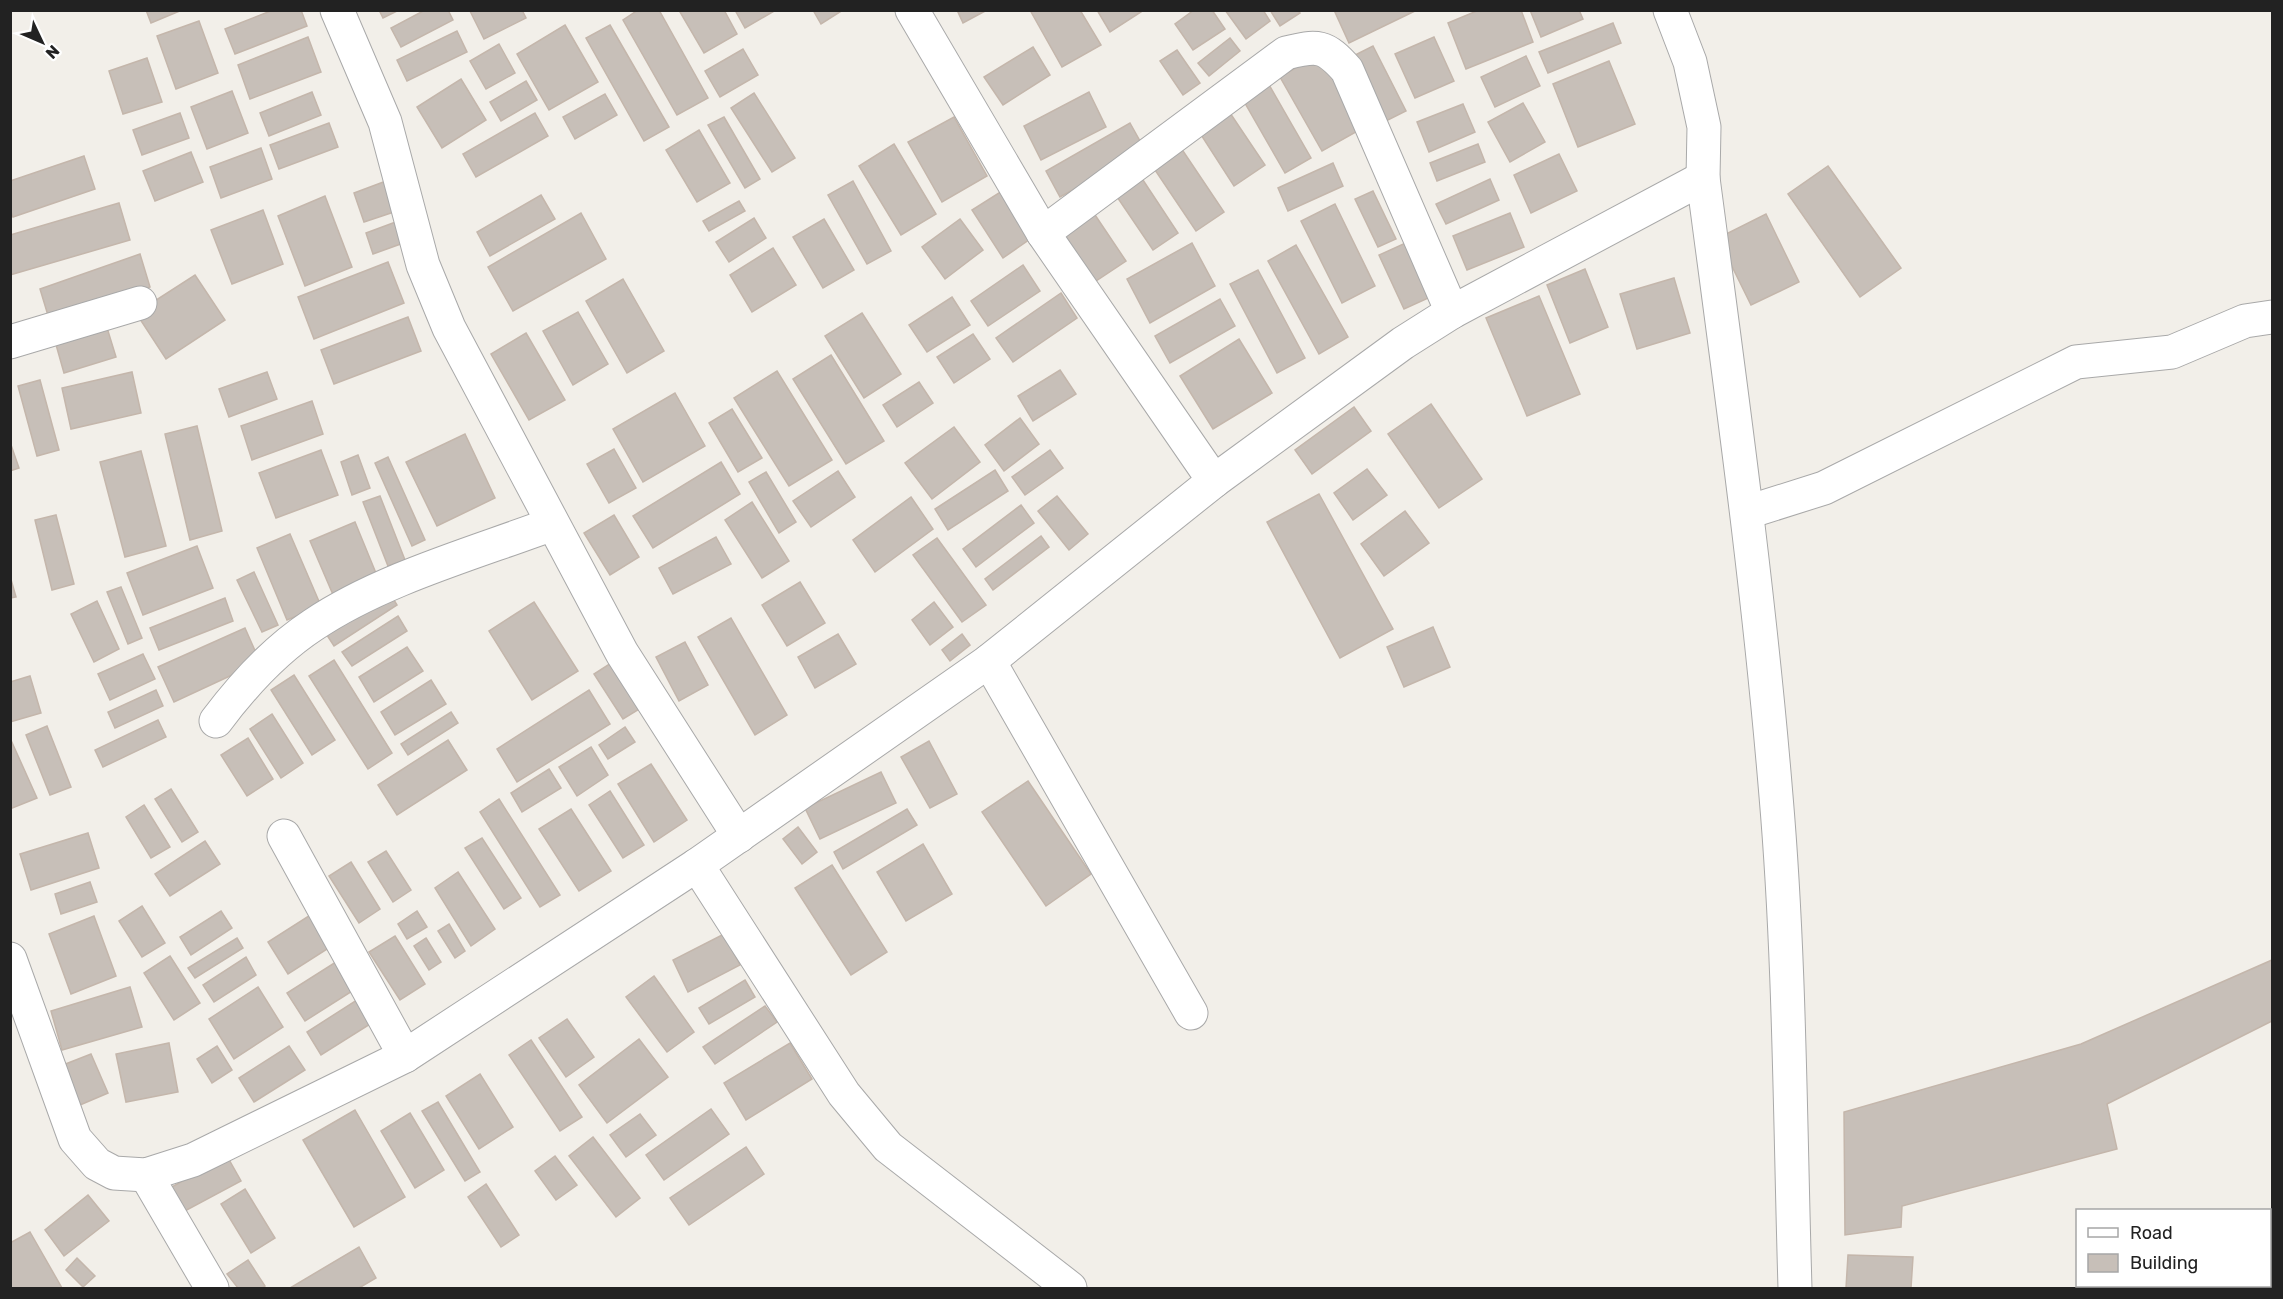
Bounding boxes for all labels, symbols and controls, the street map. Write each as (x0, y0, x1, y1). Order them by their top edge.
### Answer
north arrow (12, 12, 72, 72)
text: N (42, 41, 63, 63)
legend (2076, 1209, 2271, 1287)
text: Road (2130, 1222, 2173, 1244)
text: Building (2130, 1252, 2198, 1274)

